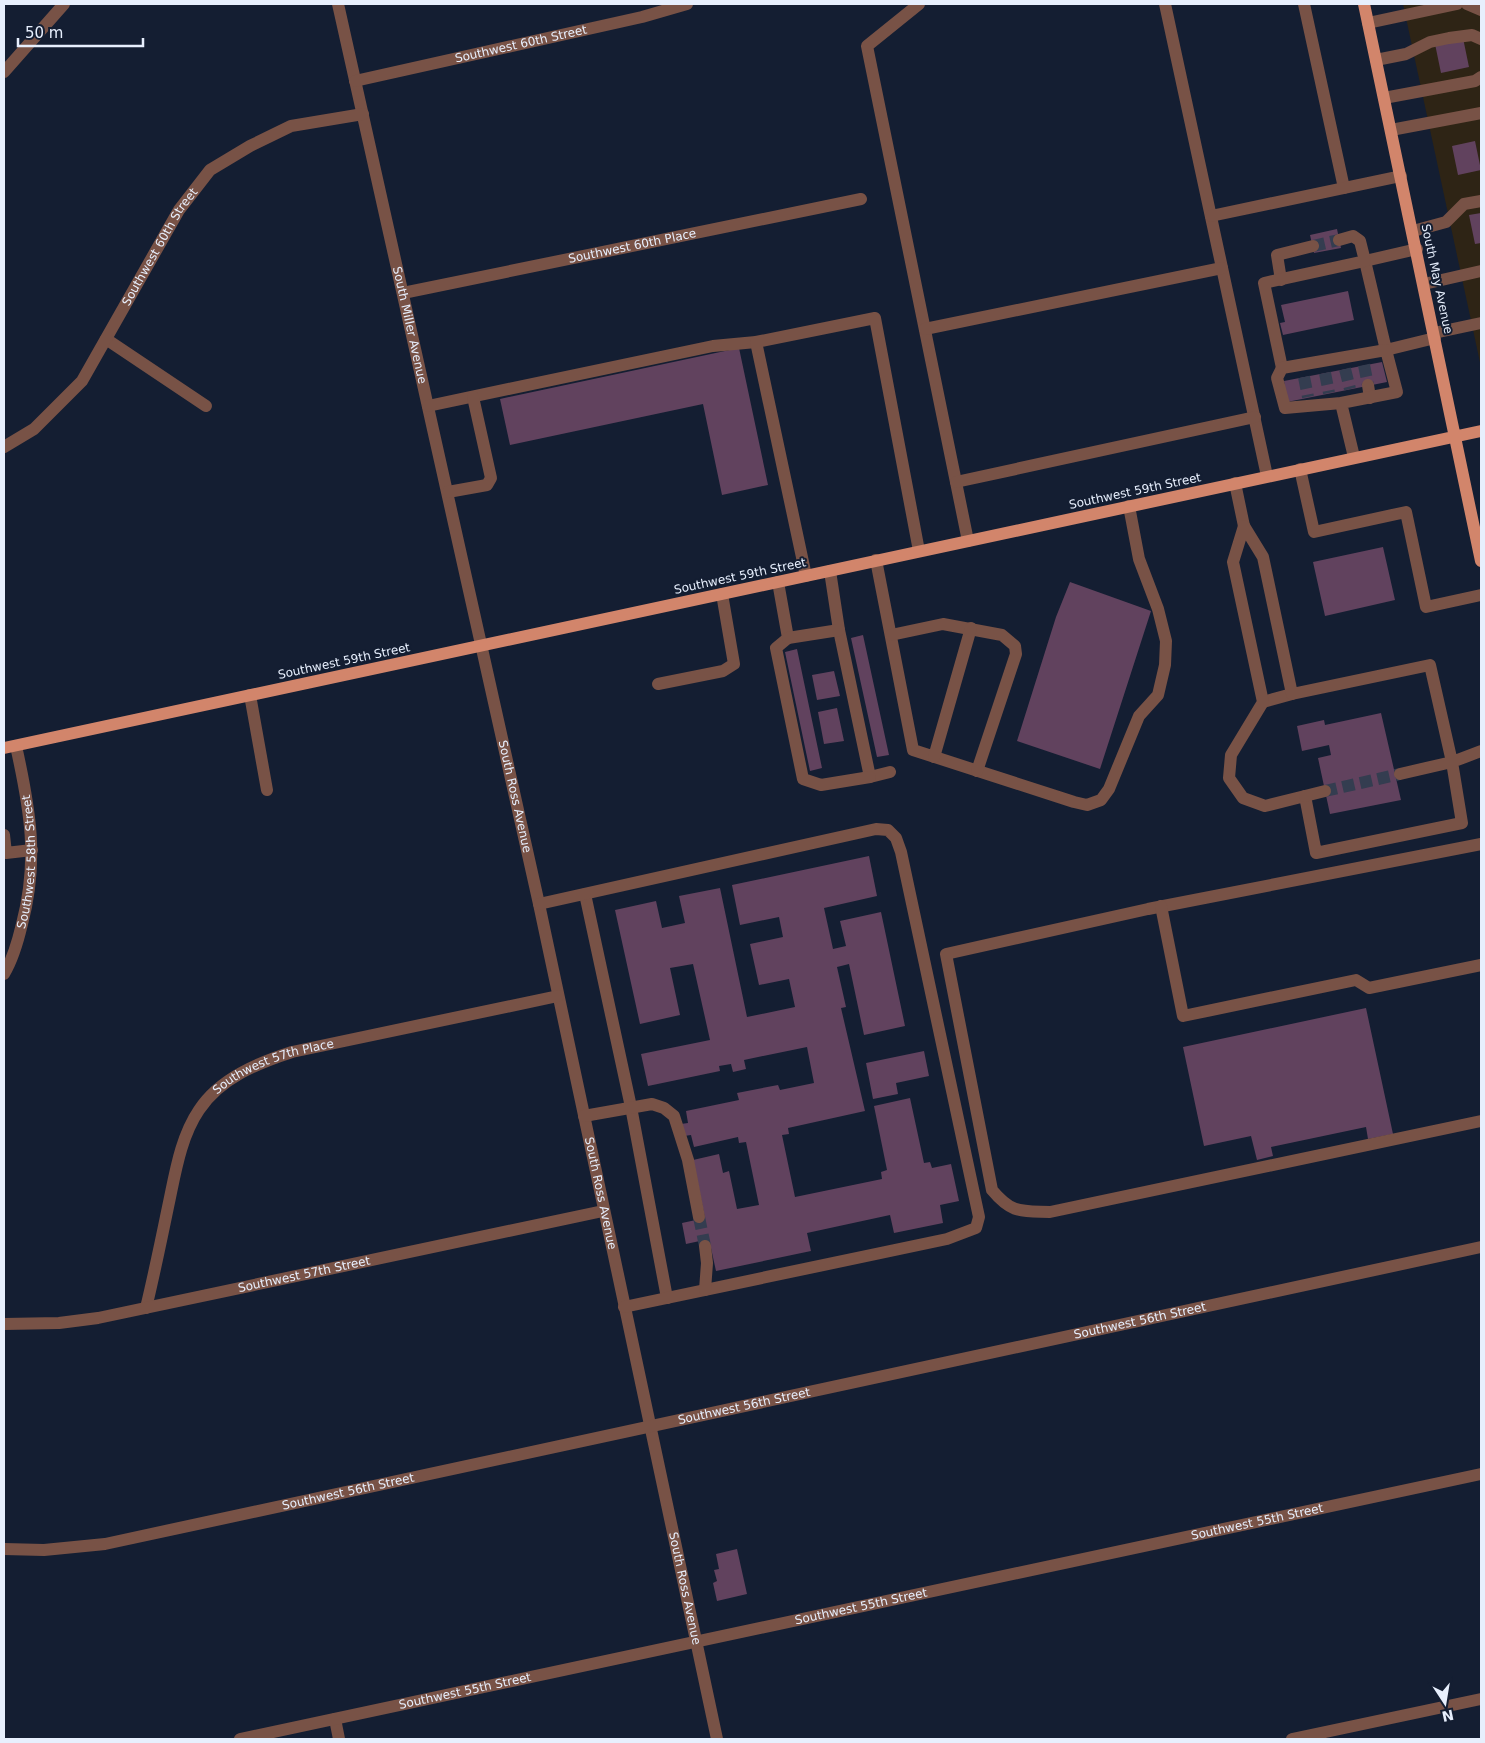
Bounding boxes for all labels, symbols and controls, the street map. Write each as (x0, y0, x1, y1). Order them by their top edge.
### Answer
scale bar (18, 15, 142, 47)
street label: Southwest 60th Street (454, 22, 589, 66)
text: 50 m (25, 24, 63, 42)
street label: Southwest 60th Street (119, 185, 201, 308)
street label: South May Avenue (1419, 223, 1455, 335)
street label: Southwest 60th Place (567, 226, 697, 266)
street label: South Miller Avenue (390, 265, 430, 385)
street label: Southwest 59th Street (1068, 470, 1203, 512)
street label: Southwest 59th Street (673, 555, 808, 597)
street label: Southwest 59th Street (277, 640, 412, 682)
street label: South Ross Avenue (496, 739, 534, 854)
street label: Southwest 58th Street (14, 794, 38, 930)
street label: Southwest 57th Place (210, 1036, 335, 1097)
street label: South Ross Avenue (582, 1136, 619, 1251)
street label: Southwest 57th Street (237, 1253, 372, 1295)
street label: Southwest 56th Street (1072, 1300, 1208, 1342)
street label: Southwest 56th Street (677, 1385, 812, 1427)
street label: Southwest 56th Street (281, 1470, 416, 1513)
street label: Southwest 55th Street (1190, 1501, 1325, 1543)
street label: South Ross Avenue (666, 1531, 704, 1646)
street label: Southwest 55th Street (794, 1585, 929, 1627)
street label: Southwest 55th Street (398, 1670, 533, 1712)
north arrow (1420, 1678, 1470, 1728)
text: N (1440, 1707, 1455, 1725)

